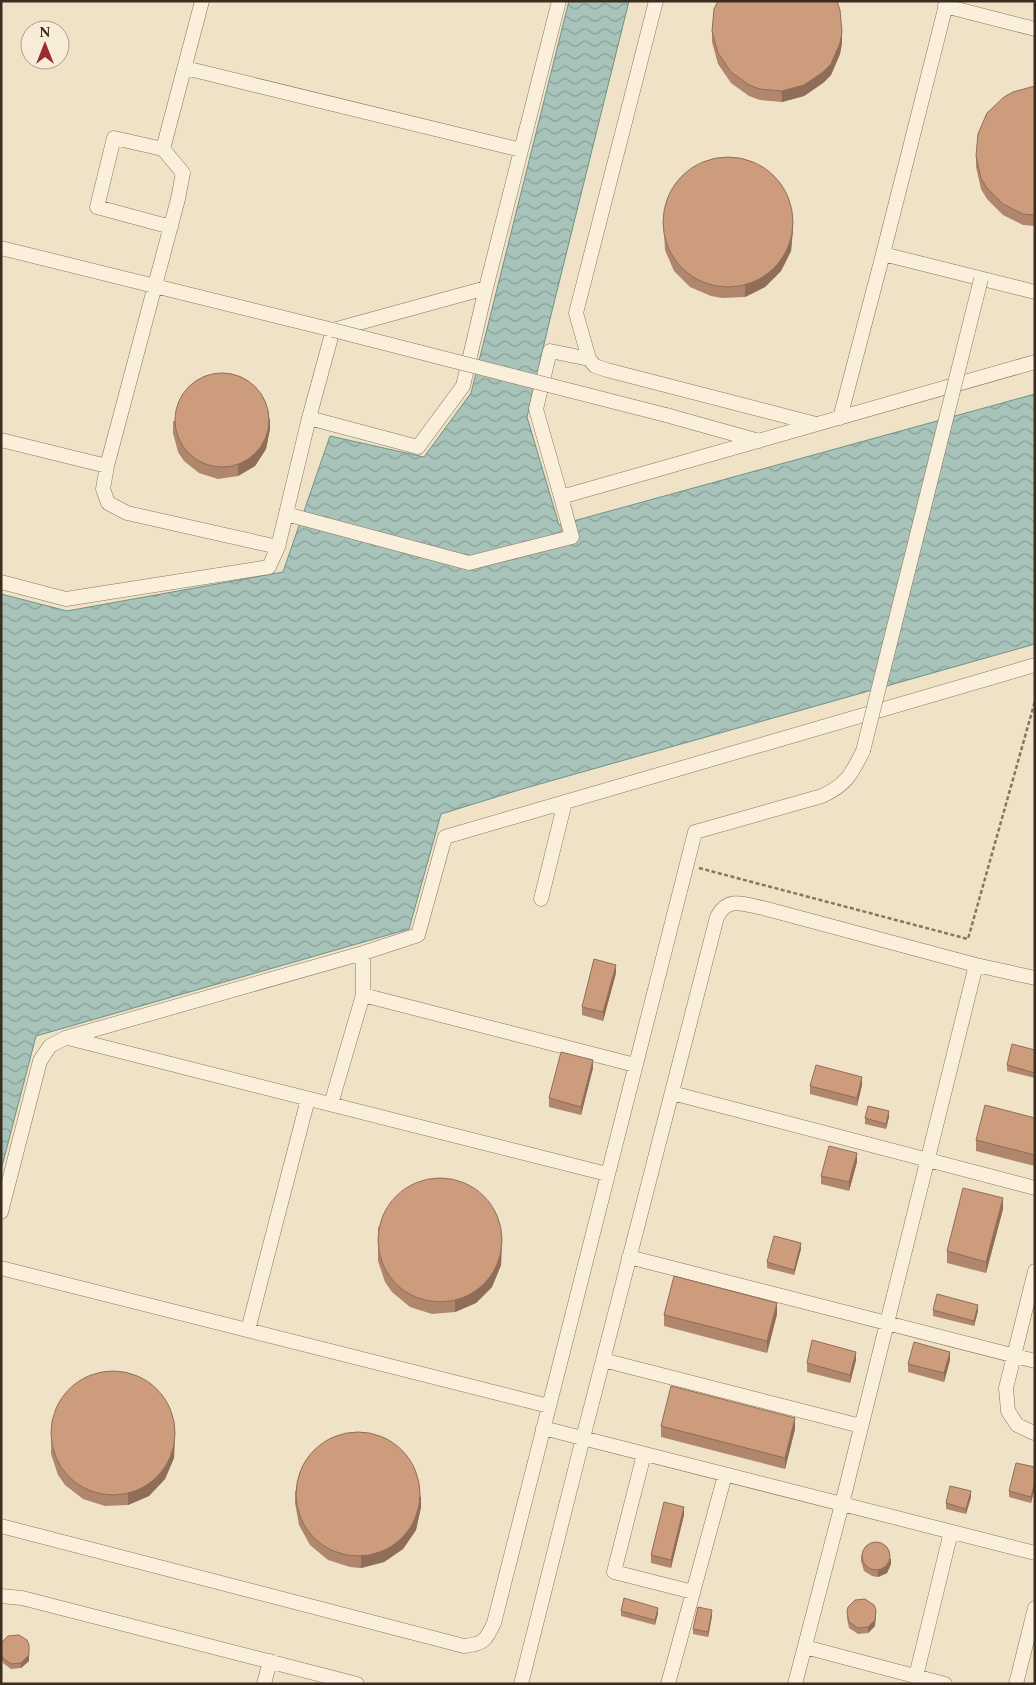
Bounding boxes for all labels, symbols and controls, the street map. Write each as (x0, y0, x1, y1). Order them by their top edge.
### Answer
north arrow (20, 20, 70, 70)
text: N (39, 22, 51, 43)

